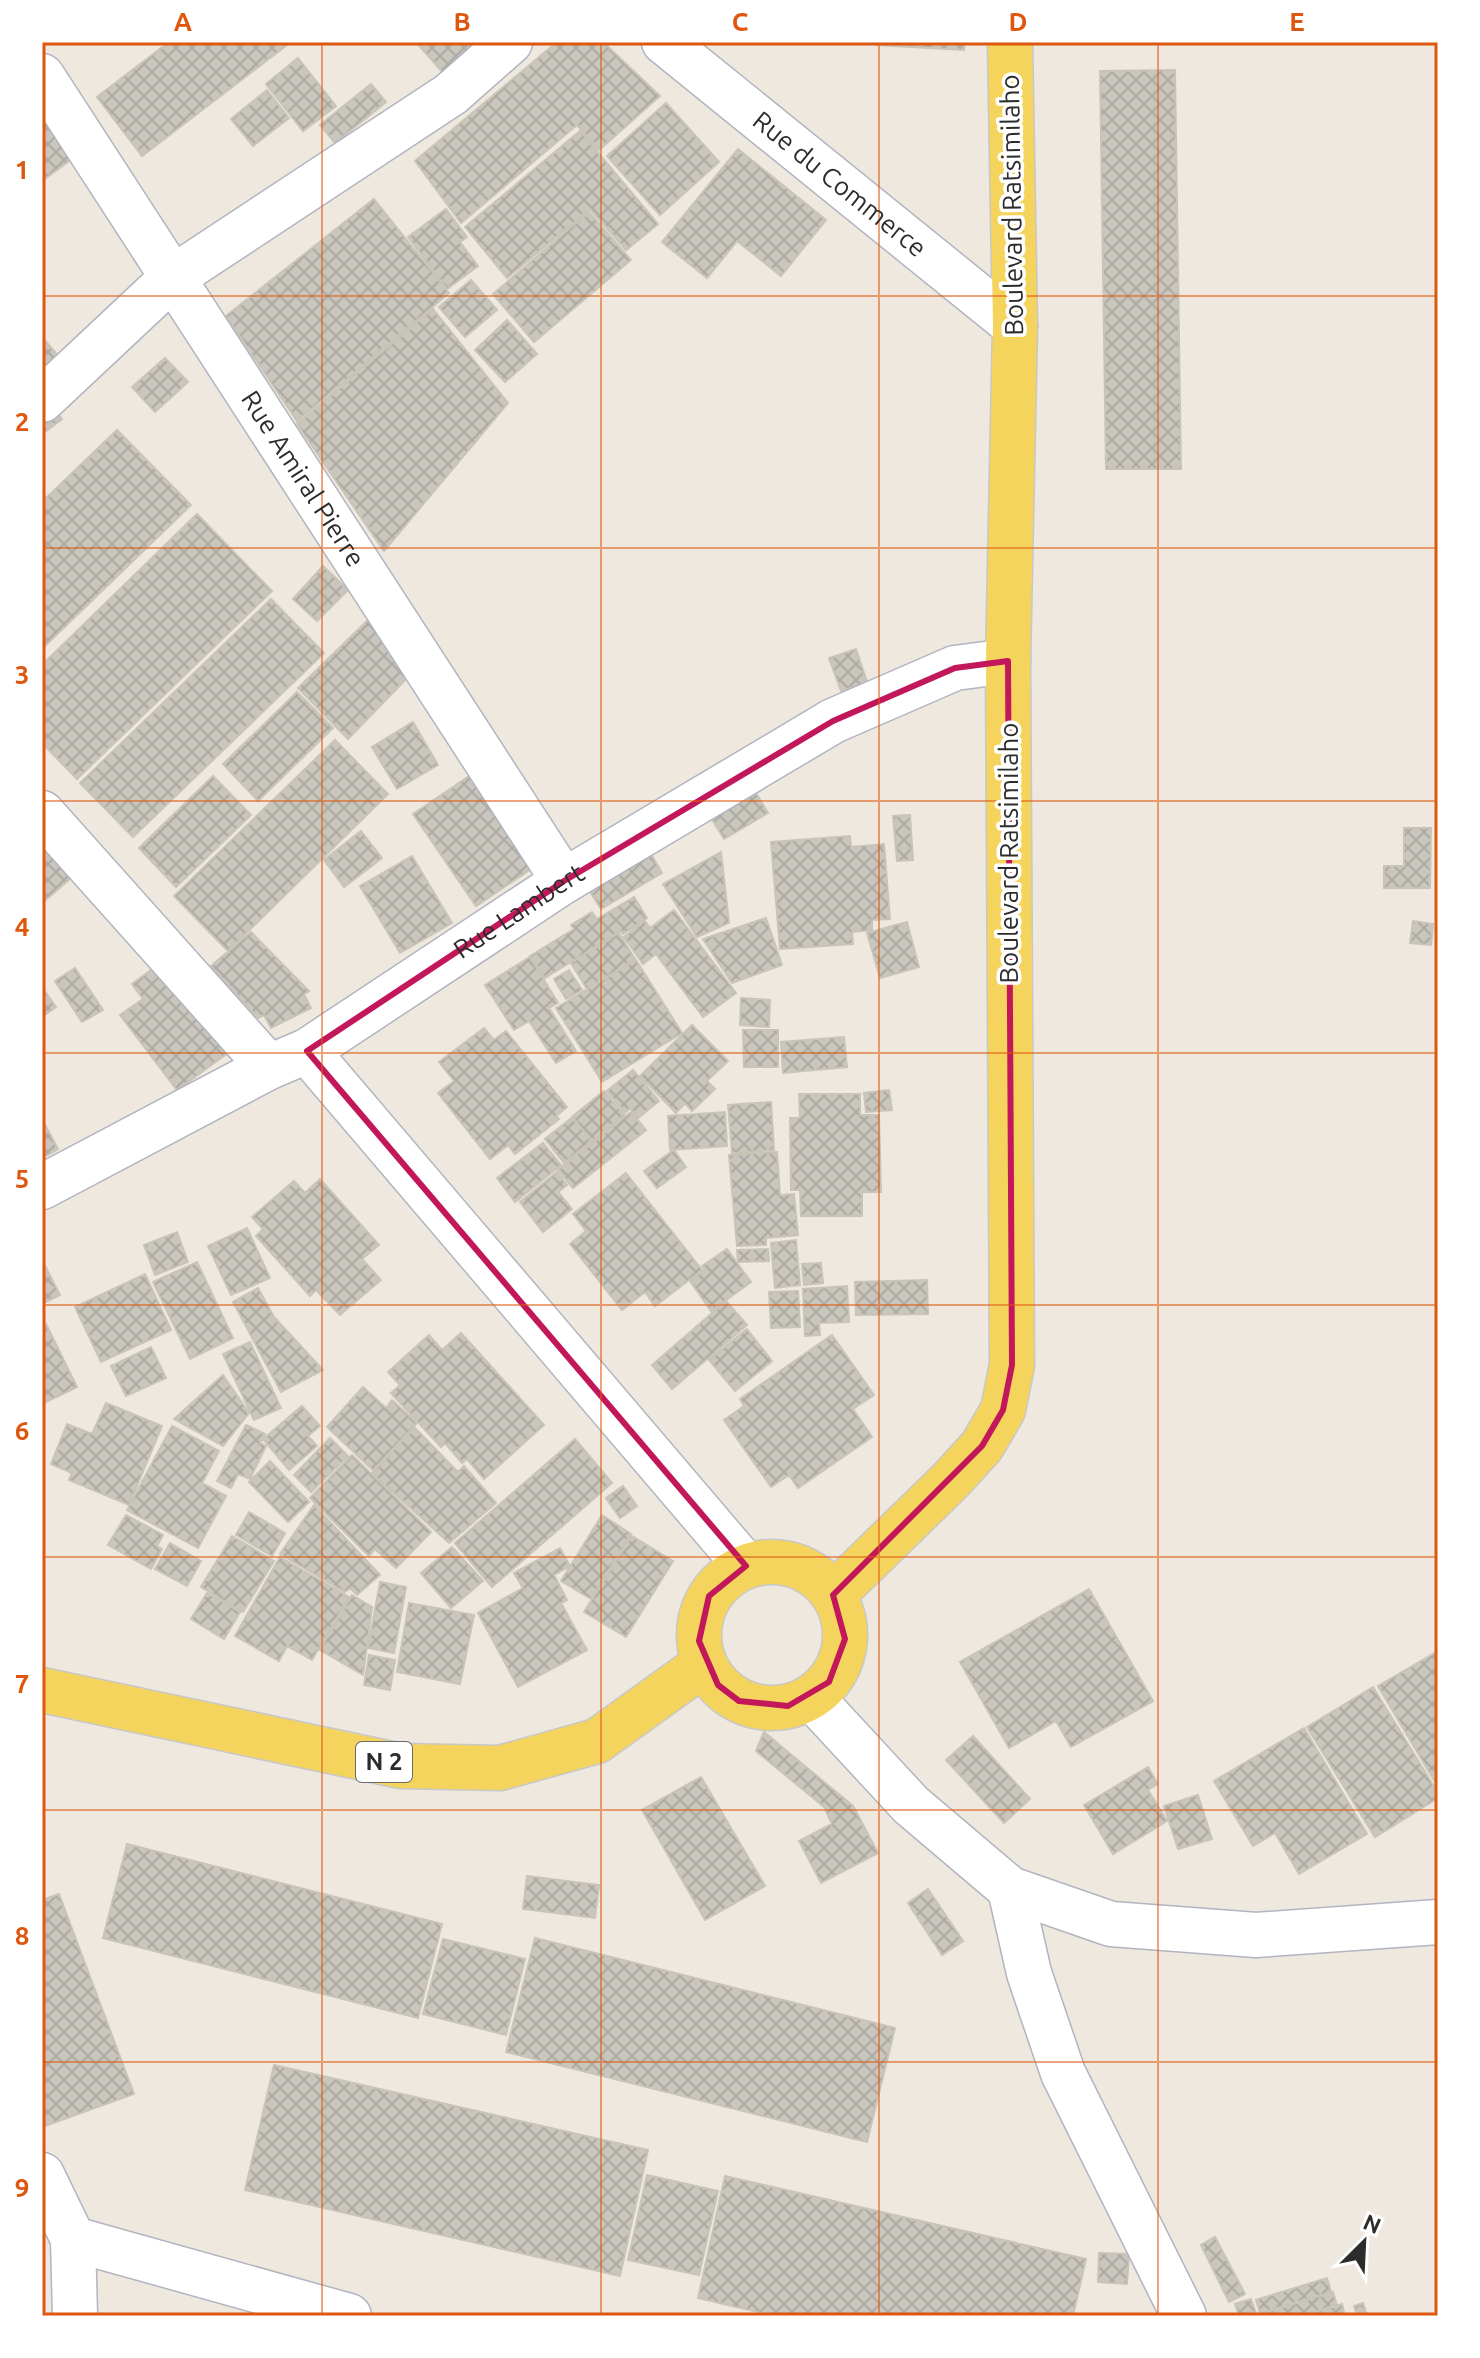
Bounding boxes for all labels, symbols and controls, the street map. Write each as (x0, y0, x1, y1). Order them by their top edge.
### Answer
text: A (174, 7, 193, 36)
text: B (453, 7, 471, 36)
text: C (732, 7, 749, 36)
text: D (1009, 7, 1027, 36)
text: E (1289, 7, 1305, 36)
street label: Boulevard Ratsimilaho (995, 74, 1028, 336)
street label: Rue du Commerce (748, 105, 932, 262)
text: 1 (15, 155, 29, 184)
street label: Rue Amiral Pierre (236, 385, 371, 572)
text: 2 (15, 407, 29, 436)
text: 3 (15, 660, 29, 689)
street label: Boulevard Ratsimilaho (994, 722, 1023, 984)
street label: Rue Lambert (448, 857, 589, 964)
text: 4 (15, 912, 29, 941)
text: 5 (15, 1164, 29, 1193)
text: 6 (15, 1416, 29, 1445)
text: 7 (15, 1669, 29, 1698)
road number: N 2 (356, 1742, 412, 1782)
text: 8 (15, 1921, 29, 1950)
text: 9 (15, 2173, 29, 2202)
north arrow (1324, 2202, 1404, 2282)
text: N (1360, 2209, 1385, 2238)

